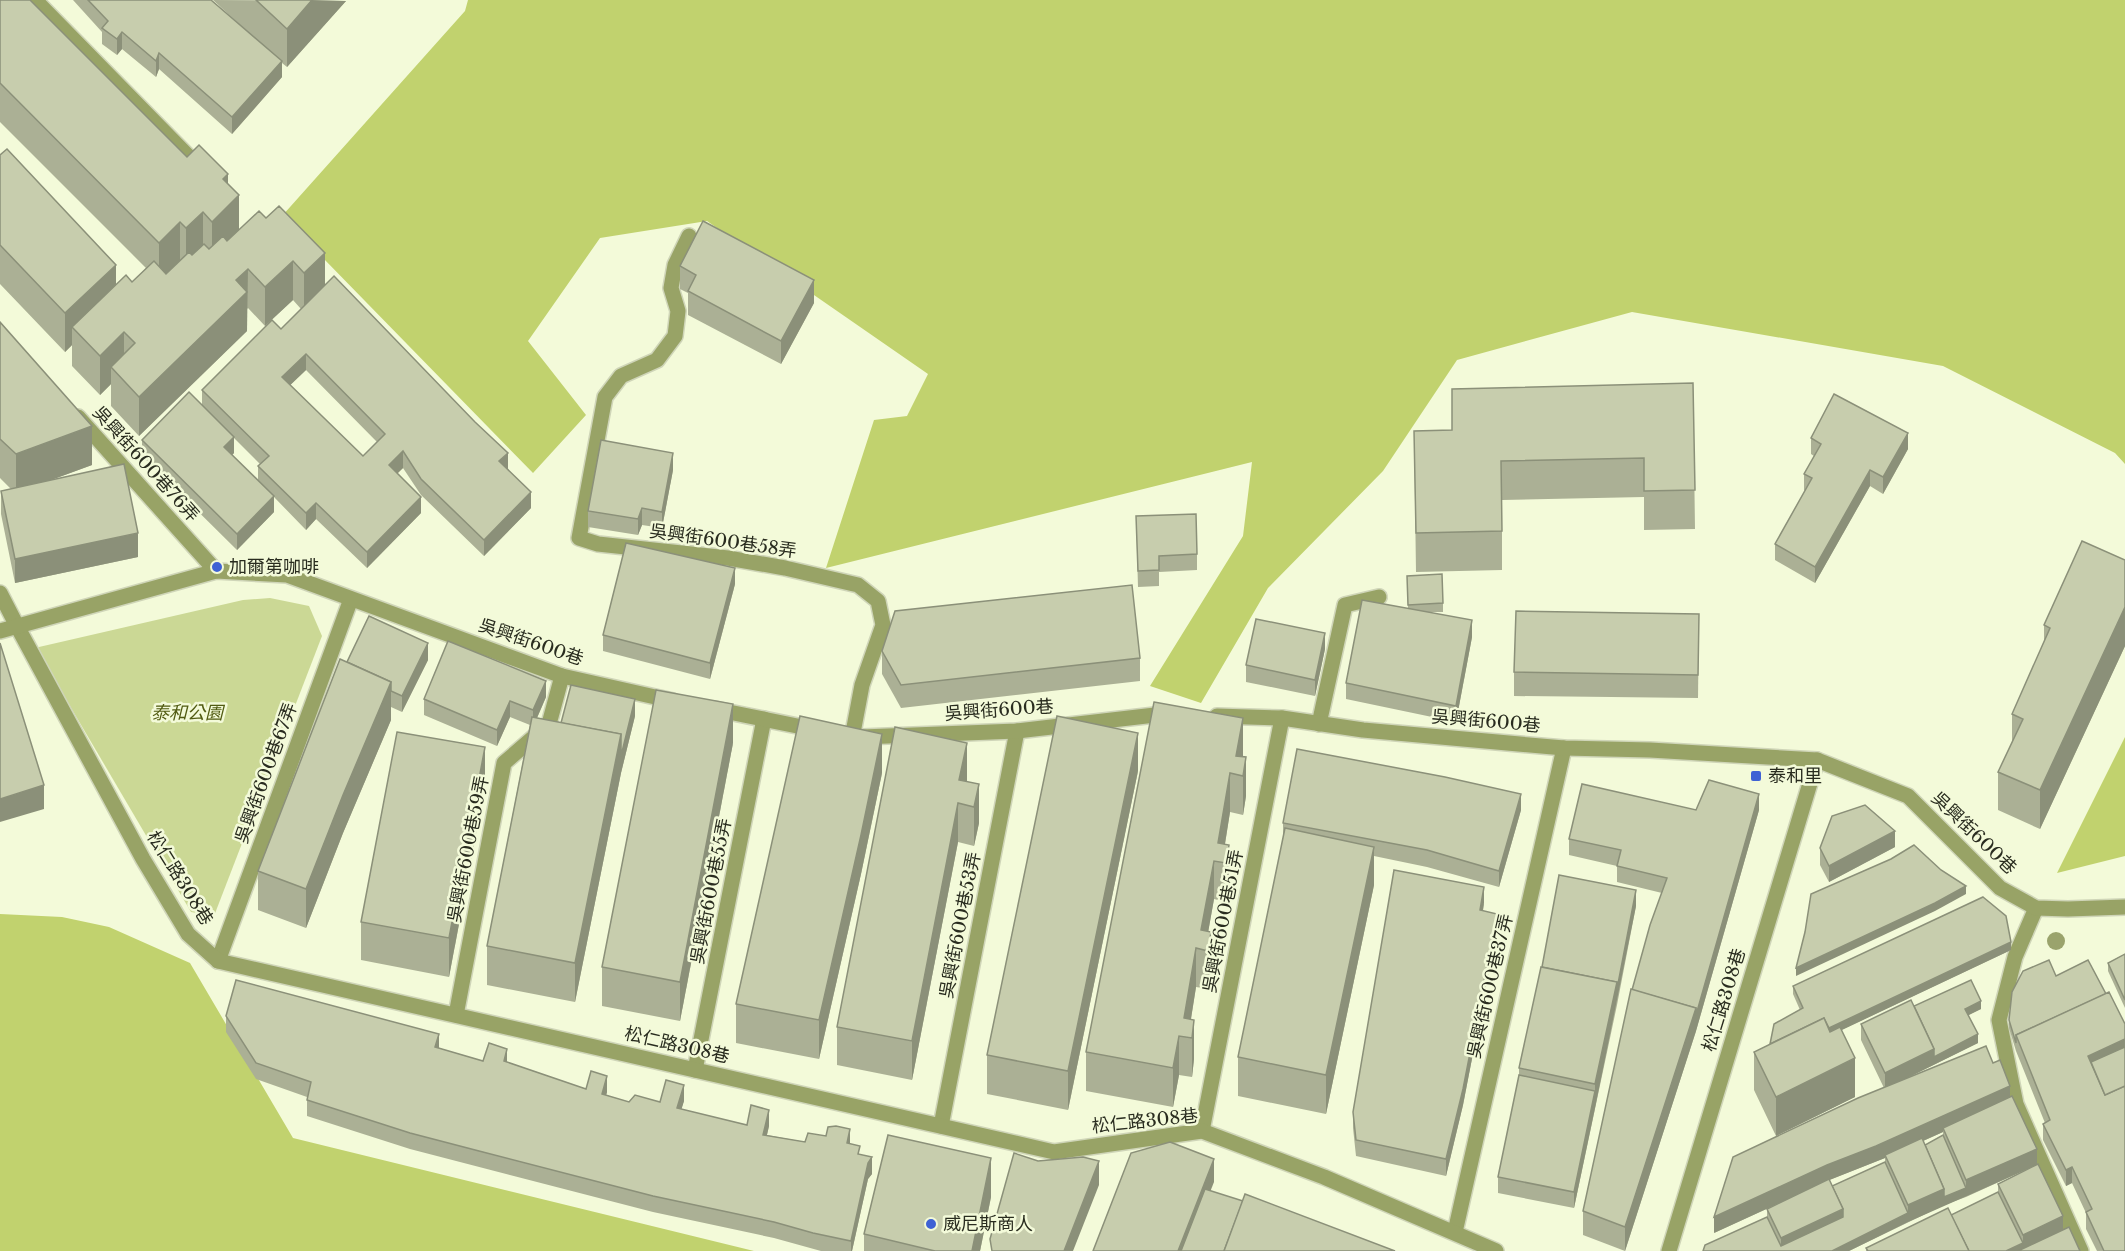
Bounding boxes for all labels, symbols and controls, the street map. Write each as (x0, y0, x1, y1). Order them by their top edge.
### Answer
street label: 吳興街600巷76弄 (88, 402, 204, 526)
street label: 吳興街600巷58弄 (648, 520, 798, 562)
place label: 加爾第咖啡 (229, 556, 319, 578)
marker: 加爾第咖啡 (210, 560, 224, 574)
street label: 吳興街600巷 (476, 614, 586, 670)
street label: 吳興街600巷 (944, 695, 1054, 725)
street label: 吳興街600巷67弄 (230, 700, 302, 846)
park label: 泰和公園 (151, 702, 226, 724)
street label: 吳興街600巷 (1431, 705, 1541, 737)
place label: 泰和里 (1768, 765, 1822, 787)
marker: 泰和里 (1749, 769, 1763, 783)
street label: 吳興街600巷59弄 (443, 774, 493, 924)
street label: 吳興街600巷 (1927, 787, 2021, 879)
street label: 吳興街600巷55弄 (686, 816, 736, 966)
street label: 松仁路308巷 (142, 827, 218, 929)
street label: 吳興街600巷51弄 (1198, 847, 1248, 995)
street label: 吳興街600巷53弄 (935, 850, 985, 1000)
street label: 吳興街600巷37弄 (1463, 912, 1517, 1060)
street label: 松仁路308巷 (1698, 946, 1750, 1054)
street label: 松仁路308巷 (622, 1022, 732, 1068)
street label: 松仁路308巷 (1091, 1104, 1199, 1138)
place label: 威尼斯商人 (943, 1213, 1033, 1235)
marker: 威尼斯商人 (924, 1217, 938, 1231)

